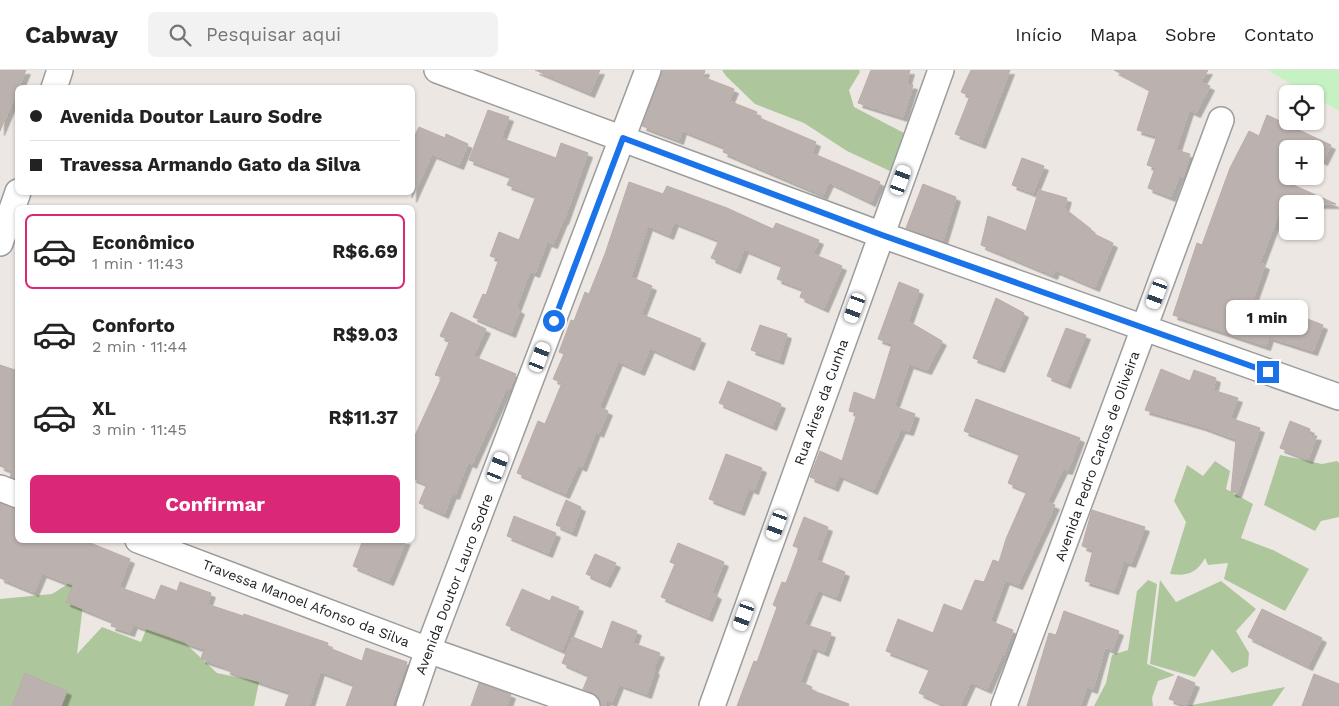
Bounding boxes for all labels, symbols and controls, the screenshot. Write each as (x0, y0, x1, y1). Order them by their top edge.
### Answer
search box (148, 12, 498, 57)
text: Cabway (25, 21, 118, 49)
icon: search (166, 21, 194, 49)
text: Pesquisar aqui (206, 23, 341, 46)
text: Início (1015, 24, 1062, 45)
text: Mapa (1090, 24, 1137, 45)
text: Sobre (1165, 24, 1216, 45)
text: Contato (1244, 24, 1314, 45)
map controls (1279, 85, 1324, 240)
button: locate (1279, 85, 1324, 130)
text: Avenida Doutor Lauro Sodre (60, 105, 322, 128)
button: + (1279, 140, 1324, 185)
text: Travessa Armando Gato da Silva (60, 153, 361, 176)
car (888, 163, 913, 197)
button: − (1279, 195, 1324, 240)
icon: car (32, 229, 77, 274)
text: Econômico (92, 231, 195, 254)
text: R$6.69 (332, 240, 398, 263)
text: 1 min · 11:43 (92, 254, 184, 273)
car (1144, 277, 1169, 311)
car (842, 291, 867, 325)
callout: 1 min (1227, 300, 1309, 334)
text: 1 min (1246, 308, 1288, 327)
route start (543, 310, 565, 332)
icon: car (32, 312, 77, 357)
text: Conforto (92, 314, 175, 337)
text: R$9.03 (332, 323, 398, 346)
text: 2 min · 11:44 (92, 337, 187, 356)
street label: Rua Aires da Cunha (791, 337, 851, 467)
car (527, 340, 552, 374)
street label: Avenida Pedro Carlos de Oliveira (1051, 349, 1143, 563)
route end (1257, 361, 1279, 383)
icon: car (32, 395, 77, 440)
text: XL (92, 397, 116, 420)
text: R$11.37 (329, 406, 398, 429)
text: 3 min · 11:45 (92, 420, 187, 439)
car (485, 450, 510, 484)
button: Confirmar (30, 475, 400, 533)
street label: Avenida Doutor Lauro Sodre (412, 491, 496, 677)
car (764, 508, 789, 542)
street label: Travessa Manoel Afonso da Silva (200, 556, 412, 650)
car (731, 599, 756, 633)

